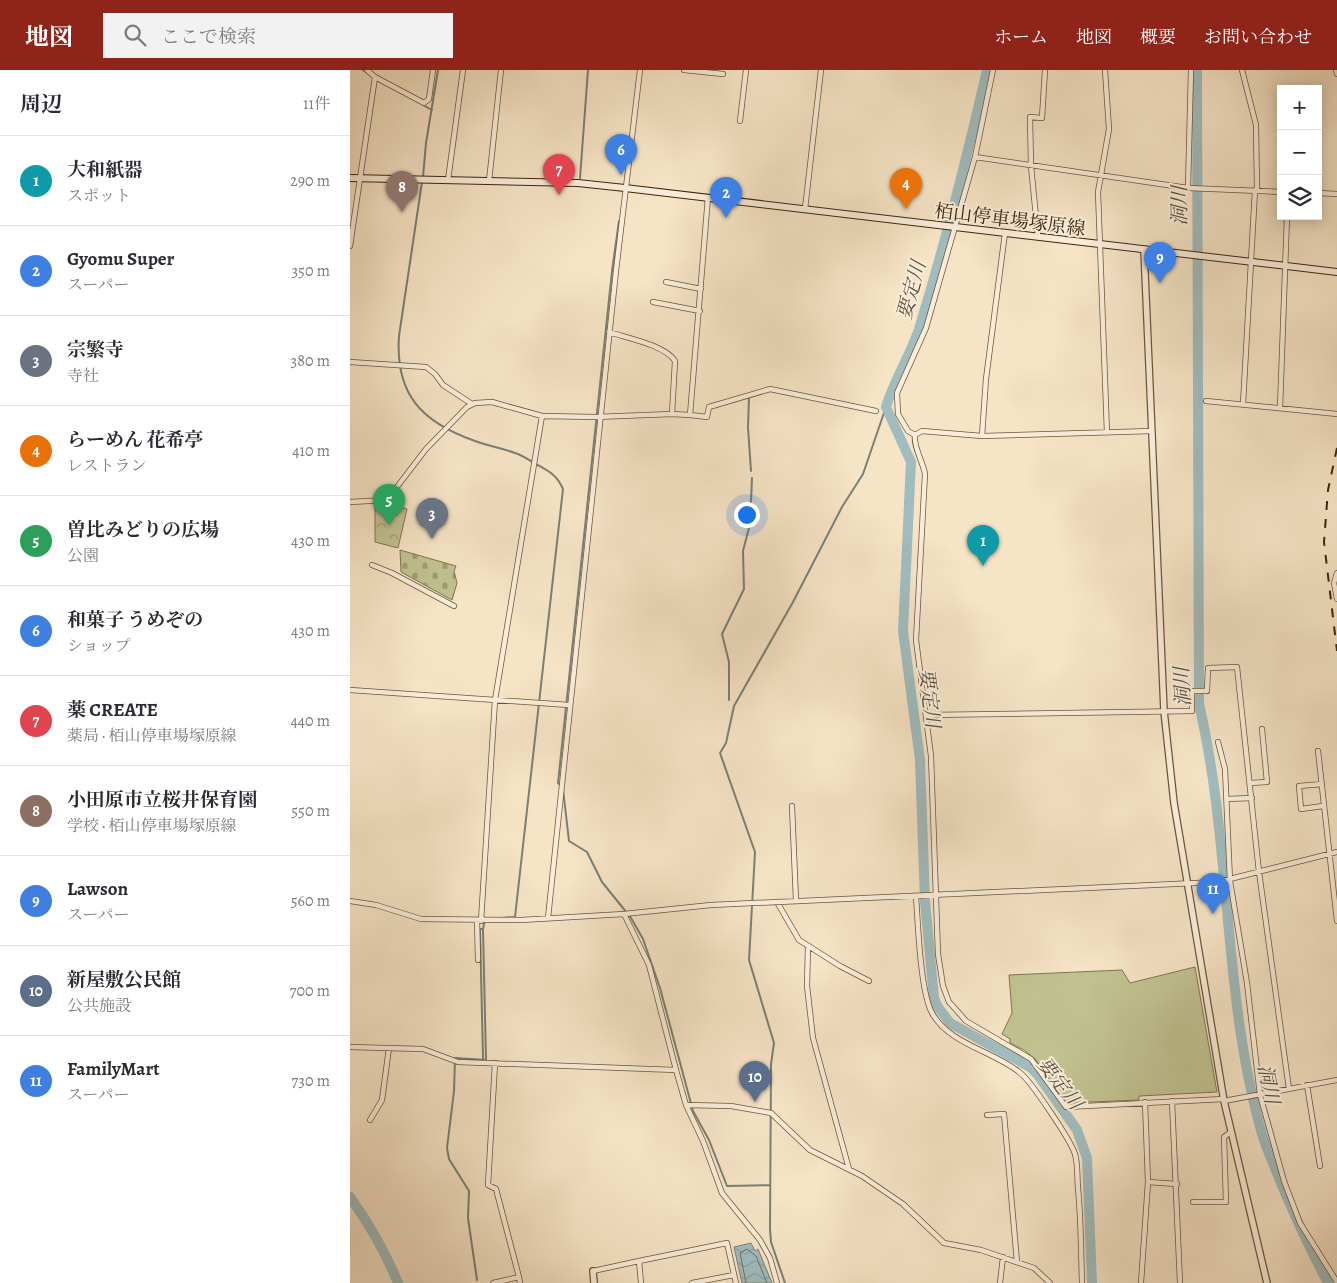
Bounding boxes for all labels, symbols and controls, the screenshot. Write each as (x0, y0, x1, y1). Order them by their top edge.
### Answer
search box (103, 13, 453, 58)
text: 地図 (25, 21, 73, 53)
icon: search (121, 21, 149, 49)
text: ここで検索 (161, 24, 256, 50)
text: ホーム (994, 25, 1048, 49)
text: 地図 (1076, 25, 1112, 49)
text: 概要 (1140, 25, 1176, 49)
text: お問い合わせ (1204, 25, 1312, 49)
map controls (1277, 85, 1322, 220)
button: + (1277, 85, 1322, 130)
text: 周辺 (20, 90, 62, 118)
text: 11件 (303, 93, 330, 115)
button: − (1277, 130, 1322, 175)
pin: 6 (605, 134, 637, 175)
pin: 7 (543, 154, 575, 195)
text: 大和紙器 (67, 157, 143, 183)
pin: 4 (890, 168, 922, 209)
text: 1 (33, 170, 39, 192)
text: 290 m (290, 170, 330, 192)
pin: 8 (386, 171, 418, 212)
button: layers (1277, 175, 1322, 220)
pin: 2 (710, 177, 742, 218)
water label: 洞川 (1166, 184, 1193, 226)
text: スポット (67, 185, 131, 207)
street label: 栢山停車場塚原線 (933, 198, 1087, 242)
pin: 9 (1144, 242, 1176, 283)
text: Gyomu Super (67, 246, 174, 272)
water label: 要定川 (891, 256, 933, 323)
text: 2 (32, 260, 40, 282)
text: 350 m (291, 260, 330, 282)
text: スーパー (67, 274, 129, 296)
text: 宗繁寺 (67, 337, 124, 363)
text: 3 (33, 350, 39, 372)
text: 380 m (291, 350, 330, 372)
text: 寺社 (67, 365, 99, 387)
text: らーめん 花希亭 (67, 427, 203, 453)
text: 4 (32, 440, 40, 462)
text: 410 m (292, 440, 330, 462)
text: レストラン (67, 455, 147, 477)
pin: 5 (373, 484, 405, 525)
pin: 3 (416, 498, 448, 539)
your location (734, 502, 760, 528)
text: 曽比みどりの広場 (67, 517, 219, 543)
pin: 1 (967, 525, 999, 566)
text: 5 (33, 530, 39, 552)
text: 430 m (291, 530, 330, 552)
text: 公園 (67, 545, 99, 567)
text: 和菓子 うめぞの (67, 607, 203, 633)
text: 6 (32, 620, 40, 642)
text: 430 m (291, 620, 330, 642)
text: ショップ (67, 635, 131, 657)
water label: 洞川 (1168, 664, 1197, 708)
water label: 要定川 (912, 667, 947, 731)
text: 薬 CREATE (67, 697, 158, 723)
text: 7 (33, 710, 39, 732)
text: 440 m (290, 710, 330, 732)
text: 薬局 · 栢山停車場塚原線 (67, 725, 237, 747)
text: 小田原市立桜井保育園 (67, 787, 257, 813)
text: 8 (32, 800, 40, 822)
text: 550 m (291, 800, 330, 822)
text: 学校 · 栢山停車場塚原線 (67, 815, 237, 837)
pin: 11 (1197, 873, 1229, 914)
text: Lawson (67, 876, 128, 902)
text: 9 (32, 890, 40, 912)
text: 560 m (291, 890, 330, 912)
text: スーパー (67, 904, 129, 926)
text: 新屋敷公民館 (67, 967, 181, 993)
text: 10 (29, 980, 43, 1002)
text: 700 m (290, 980, 330, 1002)
text: 公共施設 (67, 995, 131, 1017)
water label: 要定川 (1030, 1051, 1090, 1117)
text: FamilyMart (67, 1056, 160, 1082)
pin: 10 (739, 1061, 771, 1102)
water label: 洞川 (1251, 1062, 1286, 1108)
text: 11 (30, 1070, 42, 1092)
text: 730 m (292, 1070, 330, 1092)
text: スーパー (67, 1084, 129, 1106)

